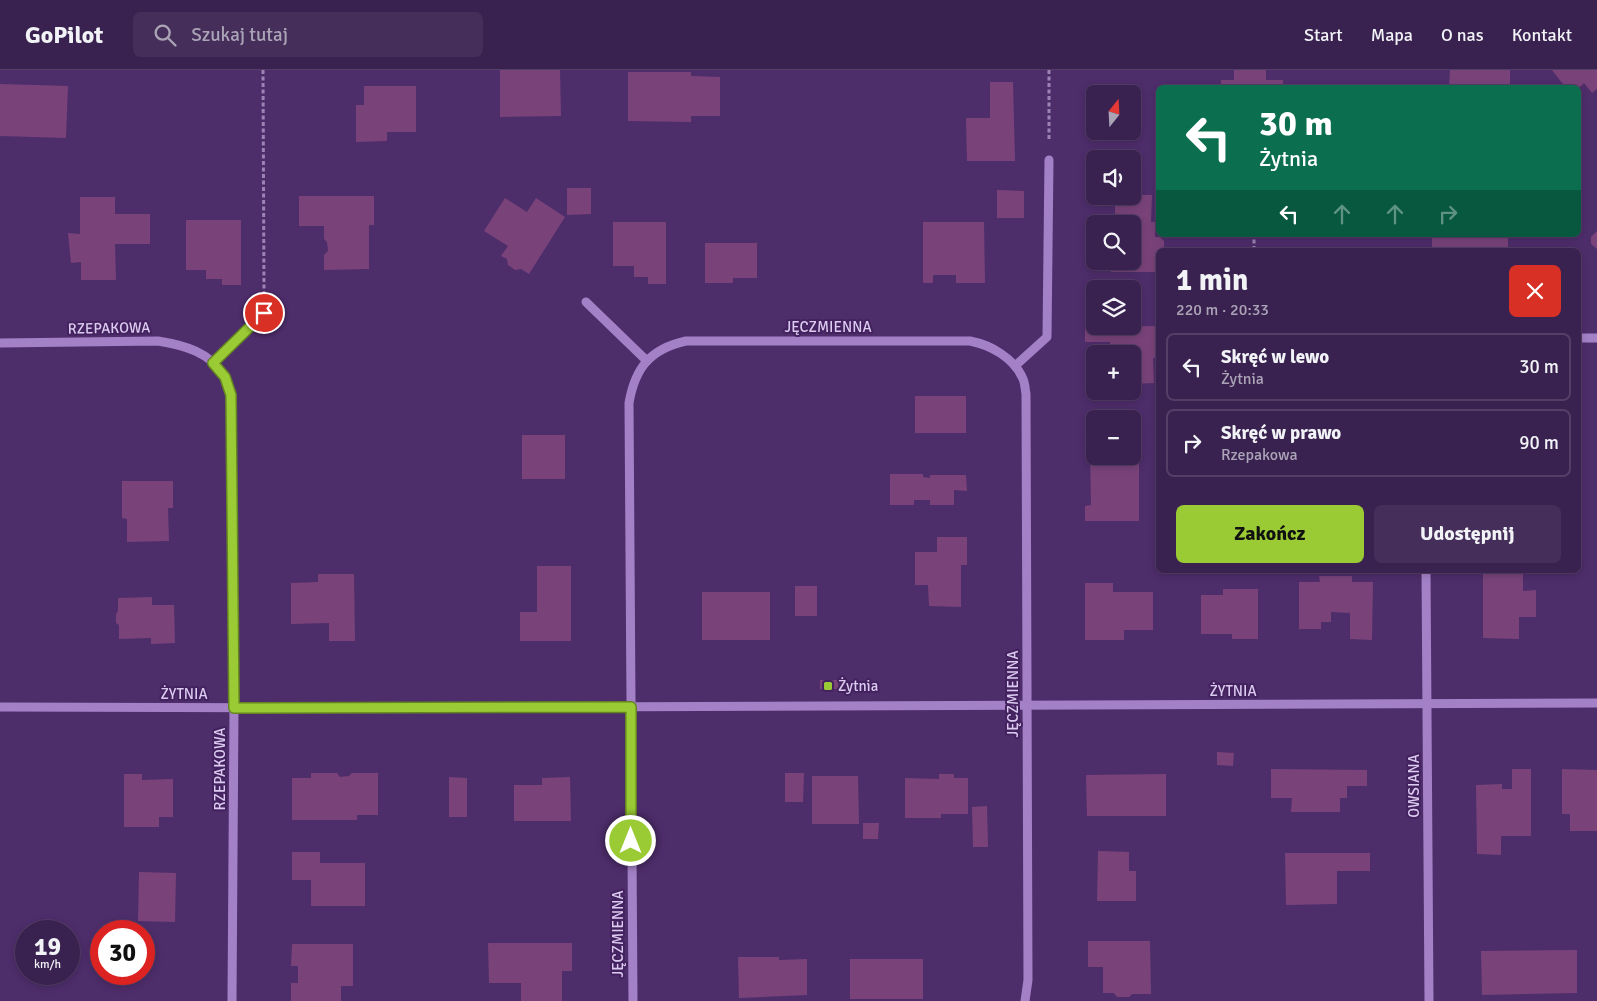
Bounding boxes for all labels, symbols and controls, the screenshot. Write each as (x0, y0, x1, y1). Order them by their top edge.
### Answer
search box (133, 12, 483, 57)
text: GoPilot (25, 20, 103, 50)
icon: search (151, 21, 179, 49)
text: Szukaj tutaj (191, 23, 288, 47)
text: Start (1304, 24, 1343, 46)
text: Mapa (1371, 24, 1413, 46)
text: O nas (1441, 24, 1484, 46)
text: Kontakt (1512, 24, 1572, 46)
north arrow (1086, 85, 1141, 140)
map controls (1086, 85, 1141, 465)
text: 30 m (1259, 102, 1333, 145)
icon: left (1176, 105, 1241, 170)
text: Żytnia (1259, 145, 1318, 172)
button: sound (1086, 150, 1141, 205)
icon: left (1275, 200, 1303, 228)
icon: ahead (1328, 200, 1356, 228)
icon: ahead (1381, 200, 1409, 228)
icon: right (1434, 200, 1462, 228)
button: search (1086, 215, 1141, 270)
text: 1 min (1176, 262, 1248, 299)
button: close (1509, 265, 1561, 317)
button: layers (1086, 280, 1141, 335)
pin (243, 292, 285, 334)
icon: arrive (250, 299, 278, 327)
text: 220 m · 20:33 (1176, 300, 1269, 320)
street label: RZEPAKOWA (67, 318, 151, 338)
street label: JĘCZMIENNA (784, 318, 872, 336)
button: + (1086, 345, 1141, 400)
text: Skręć w lewo (1221, 345, 1329, 369)
icon: left (1178, 353, 1206, 381)
text: 30 m (1519, 355, 1559, 379)
text: Żytnia (1221, 369, 1264, 389)
button: − (1086, 410, 1141, 465)
text: Skręć w prawo (1221, 421, 1341, 445)
icon: right (1178, 429, 1206, 457)
text: 90 m (1519, 431, 1559, 455)
text: Rzepakowa (1221, 445, 1298, 465)
button: Zakończ (1176, 505, 1364, 563)
button: Udostępnij (1374, 505, 1561, 563)
street label: JĘCZMIENNA (1004, 650, 1022, 738)
place label: Żytnia (838, 677, 878, 695)
marker: Żytnia (822, 680, 834, 692)
street label: ŻYTNIA (1209, 682, 1257, 700)
street label: ŻYTNIA (160, 685, 208, 703)
street label: RZEPAKOWA (211, 728, 229, 810)
street label: OWSIANA (1405, 754, 1423, 818)
position arrow (604, 814, 656, 866)
street label: JĘCZMIENNA (609, 890, 627, 978)
speed limit sign: 30 (90, 920, 155, 985)
text: 19 (34, 931, 61, 962)
text: km/h (34, 957, 61, 972)

